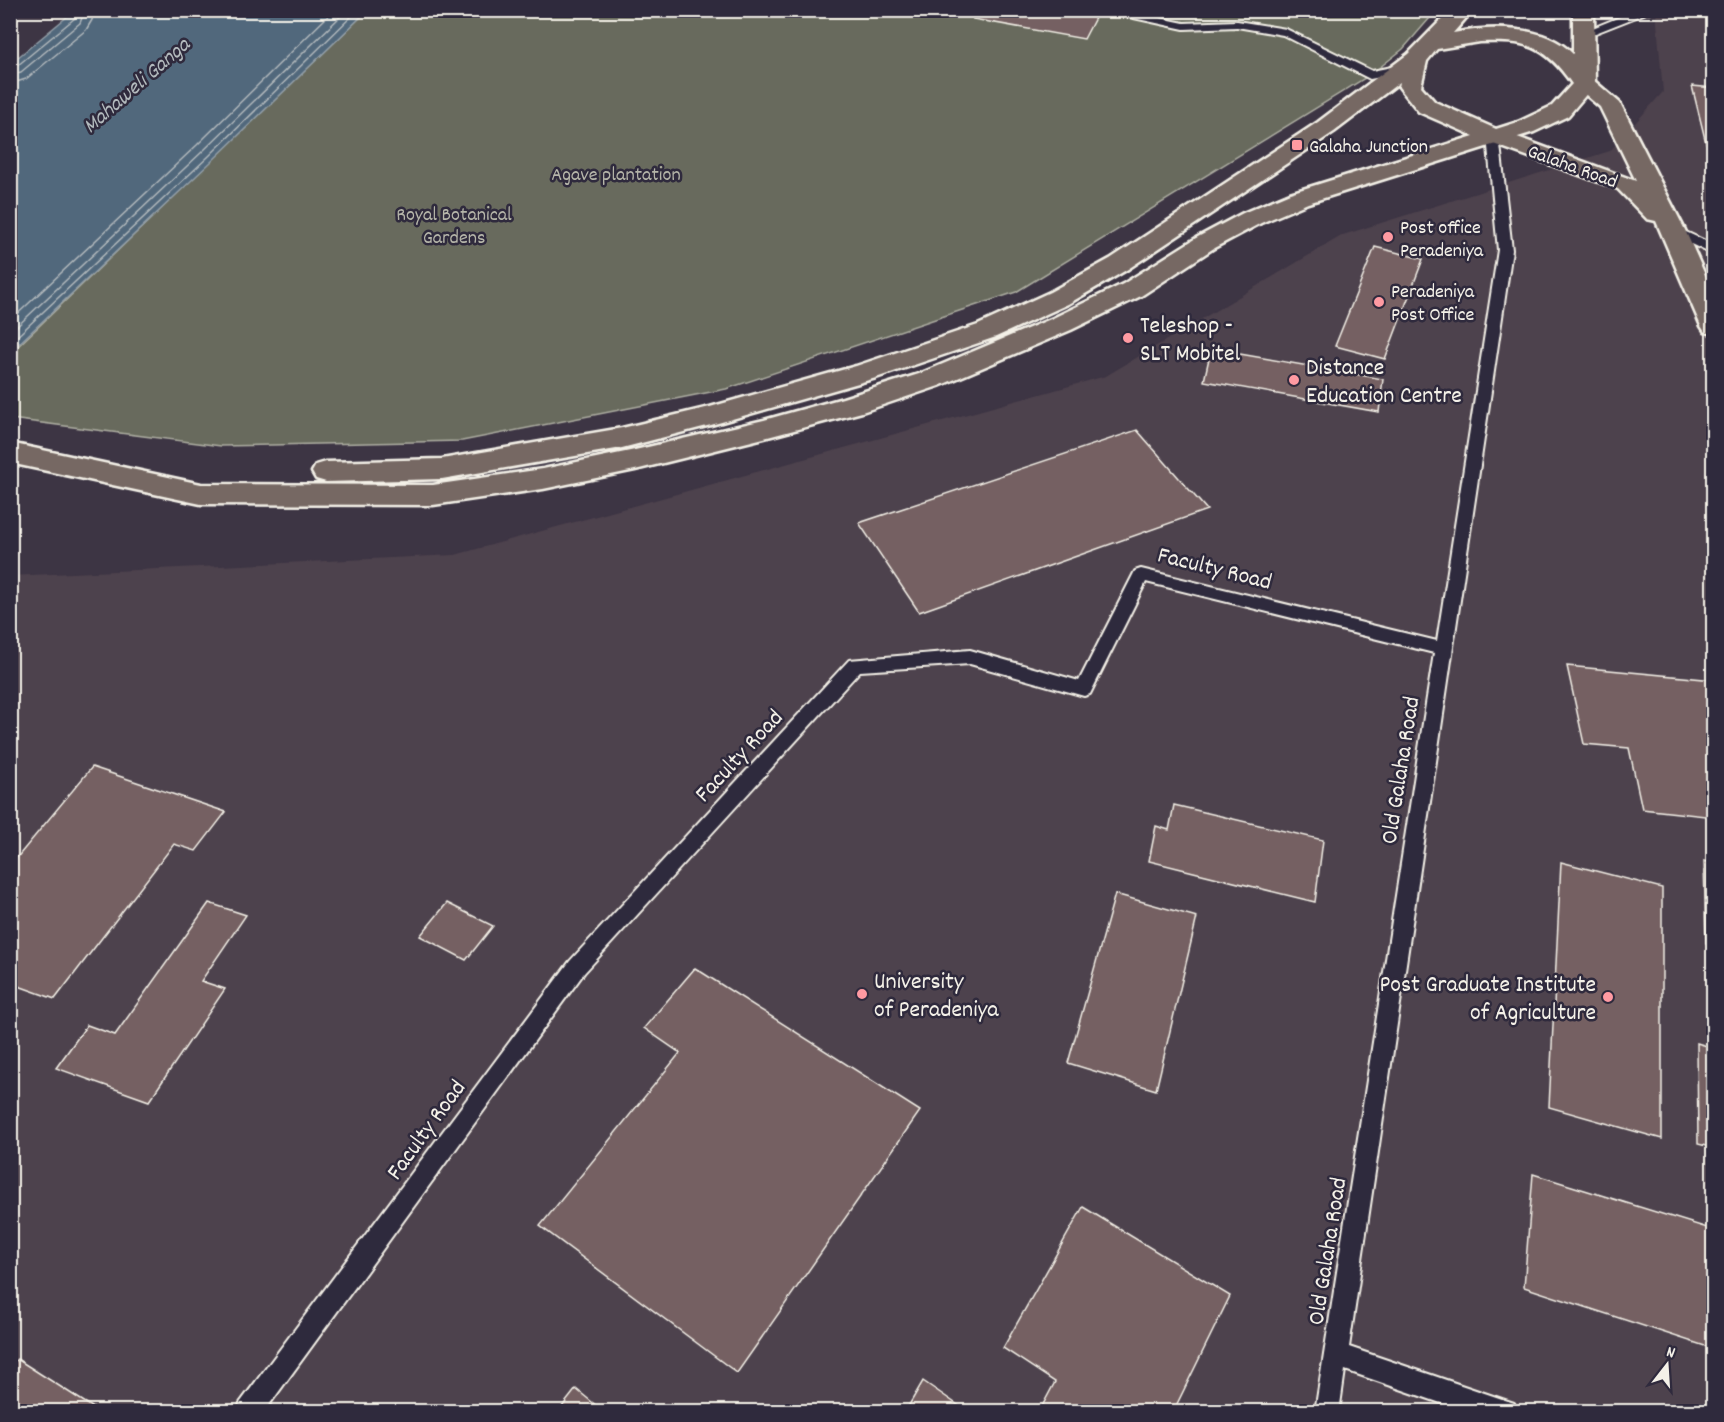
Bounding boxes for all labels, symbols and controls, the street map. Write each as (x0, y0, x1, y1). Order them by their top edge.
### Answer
water label: Mahaweli Ganga (77, 30, 199, 142)
place label: Galaha Junction (1309, 134, 1428, 162)
marker: Galaha Junction (1290, 138, 1304, 152)
street label: Galaha Road (1523, 139, 1621, 197)
park label: Agave plantation (551, 162, 681, 190)
park label: Royal Botanical Gardens (396, 202, 512, 253)
place label: Post office Peradeniya (1400, 215, 1484, 266)
marker: Post office Peradeniya (1381, 230, 1395, 244)
place label: Peradeniya Post Office (1391, 279, 1475, 330)
marker: Peradeniya Post Office (1372, 295, 1386, 309)
place label: Teleshop - SLT Mobitel (1140, 310, 1240, 372)
marker: Teleshop - SLT Mobitel (1121, 331, 1135, 345)
place label: Distance Education Centre (1306, 352, 1462, 414)
marker: Distance Education Centre (1287, 373, 1301, 387)
street label: Faculty Road (1154, 539, 1275, 601)
street label: Old Galaha Road (1374, 694, 1430, 847)
street label: Faculty Road (688, 703, 792, 811)
place label: University of Peradeniya (874, 966, 999, 1028)
place label: Post Graduate Institute of Agriculture (1379, 969, 1596, 1031)
marker: University of Peradeniya (855, 987, 869, 1001)
marker: Post Graduate Institute of Agriculture (1601, 990, 1615, 1004)
street label: Faculty Road (379, 1074, 475, 1188)
street label: Old Galaha Road (1301, 1175, 1357, 1328)
north arrow (1637, 1335, 1697, 1395)
text: N (1664, 1341, 1678, 1365)

